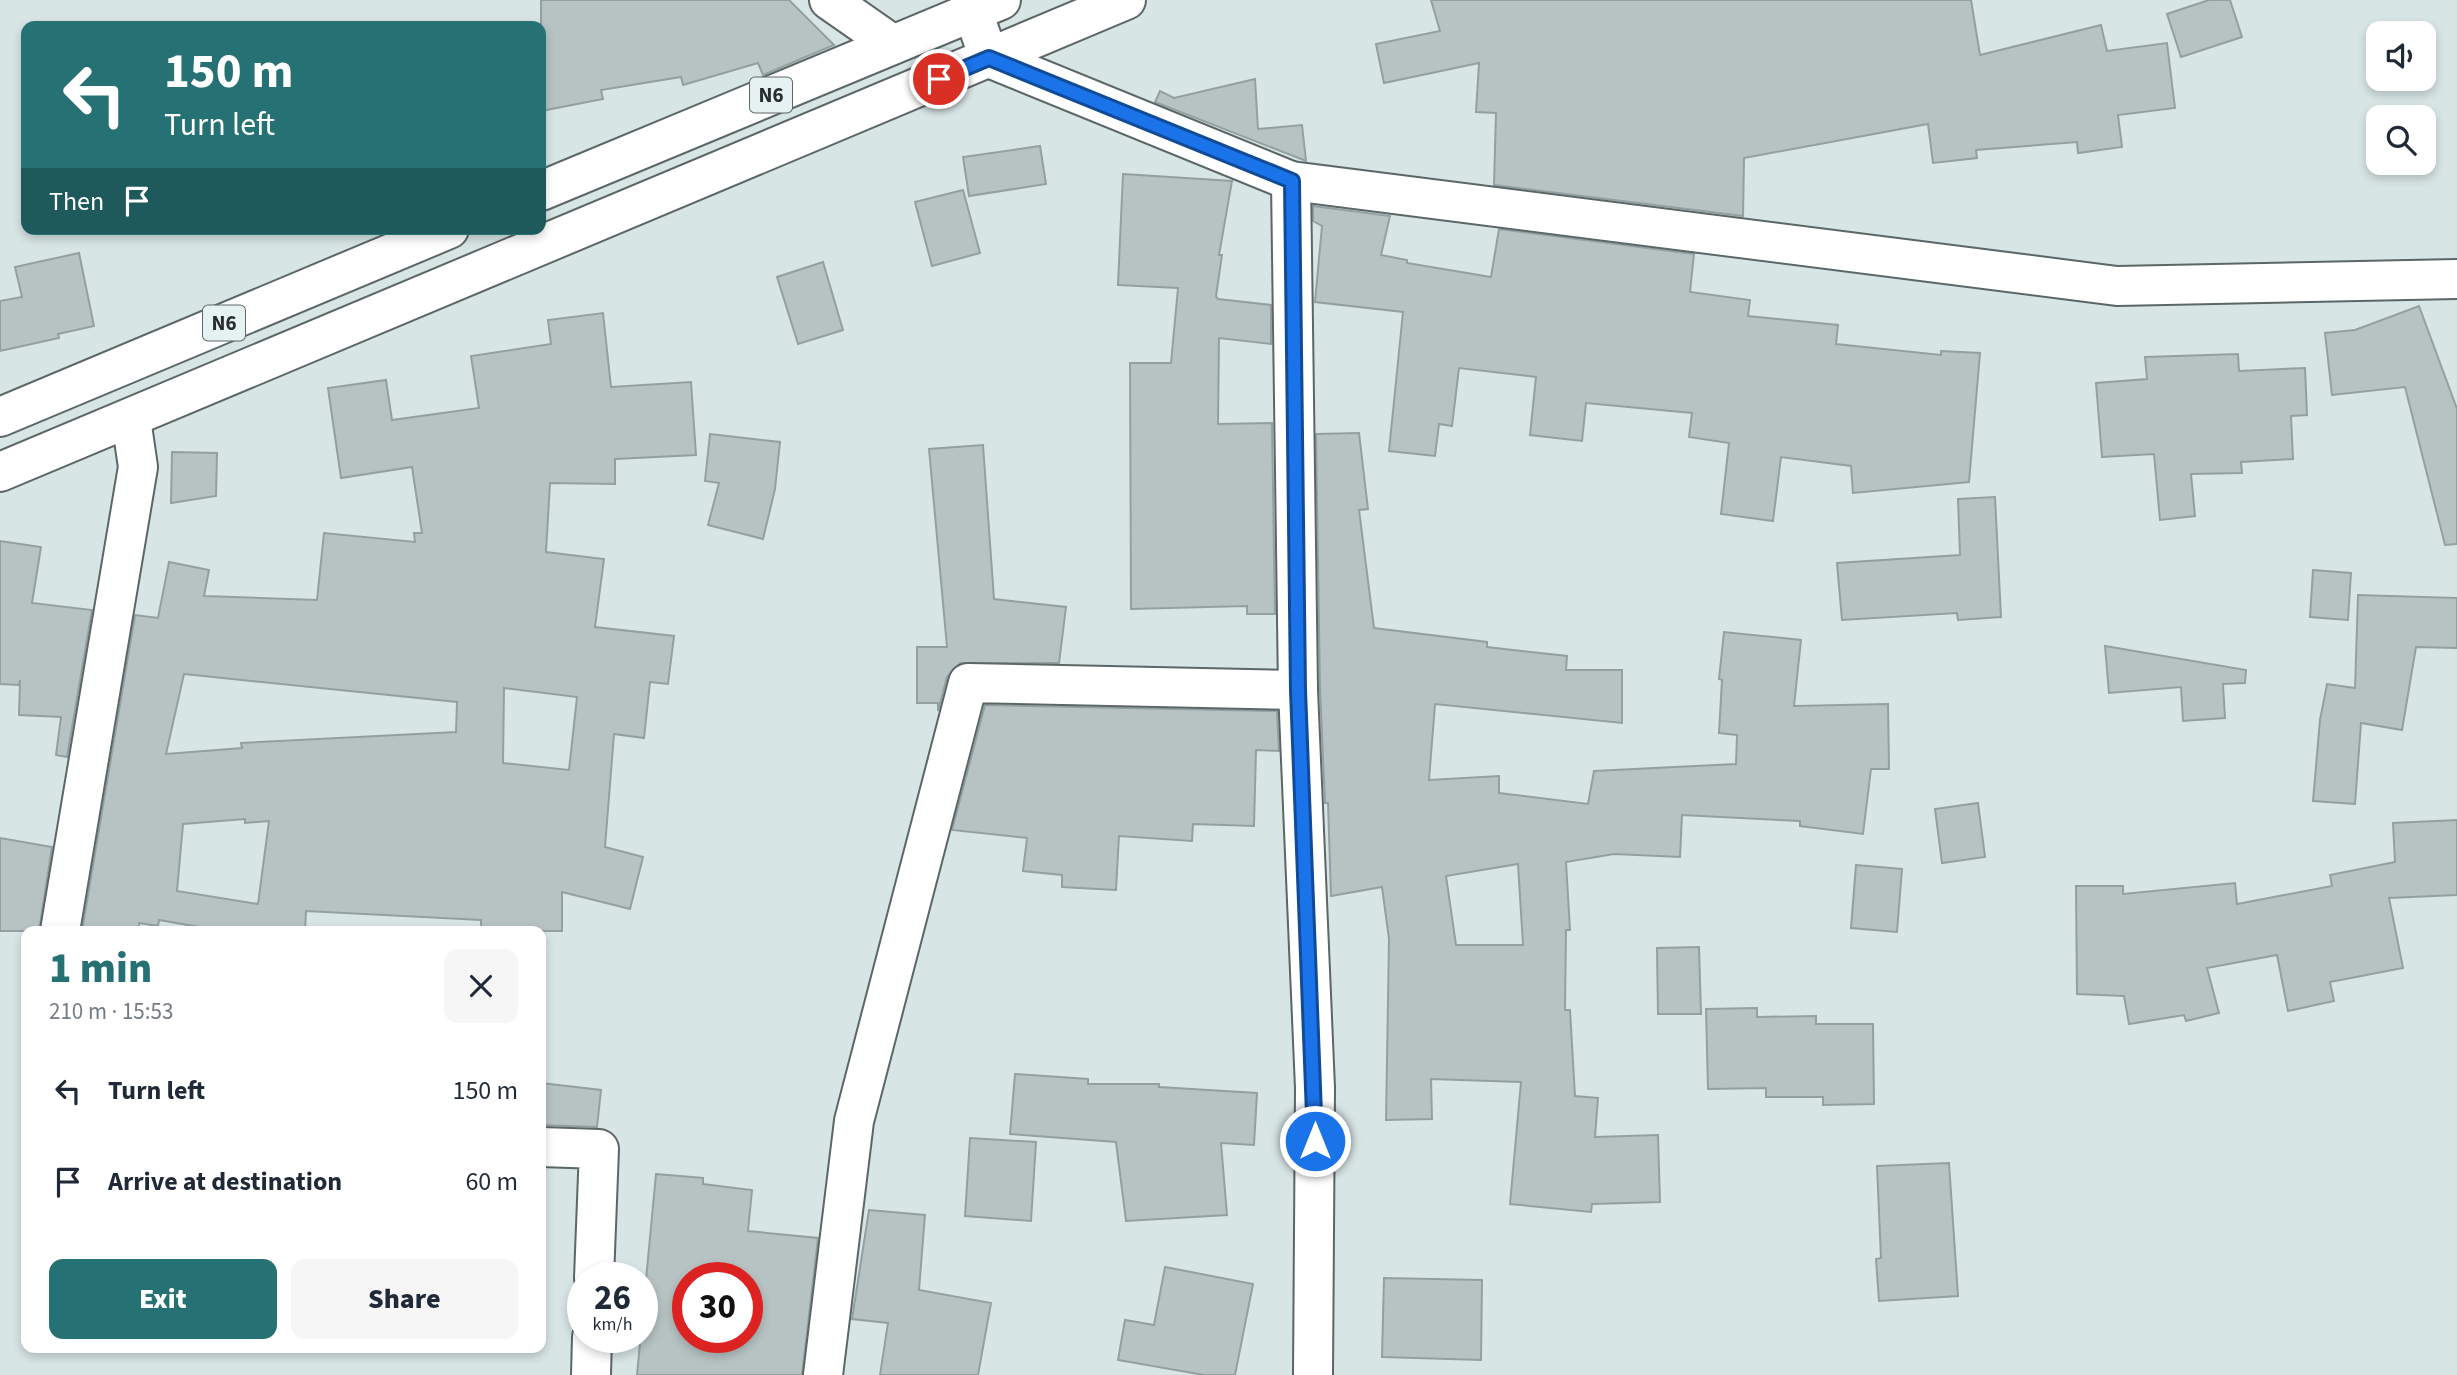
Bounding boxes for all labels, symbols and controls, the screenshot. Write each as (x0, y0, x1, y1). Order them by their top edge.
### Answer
map controls (2366, 21, 2436, 175)
button: sound (2366, 21, 2436, 91)
text: 150 m (164, 37, 293, 107)
icon: left (49, 49, 140, 140)
pin (909, 49, 969, 109)
icon: arrive (920, 60, 958, 98)
road number: N6 (750, 78, 792, 112)
text: Turn left (164, 102, 275, 148)
button: search (2366, 105, 2436, 175)
icon: arrive (118, 182, 156, 220)
text: Then (49, 183, 104, 220)
road number: N6 (203, 306, 245, 340)
text: 1 min (49, 939, 152, 999)
button: close (444, 949, 518, 1023)
text: 210 m · 15:53 (49, 995, 173, 1028)
icon: left (49, 1072, 87, 1110)
text: Turn left (108, 1072, 205, 1109)
text: 150 m (452, 1072, 518, 1109)
position arrow (1278, 1104, 1352, 1178)
icon: arrive (49, 1163, 87, 1201)
text: Arrive at destination (108, 1163, 342, 1200)
text: 60 m (465, 1163, 518, 1200)
button: Exit (49, 1259, 277, 1339)
button: Share (291, 1259, 518, 1339)
speed limit sign: 30 (672, 1262, 763, 1353)
text: 26 (594, 1273, 631, 1323)
text: km/h (593, 1312, 632, 1337)

